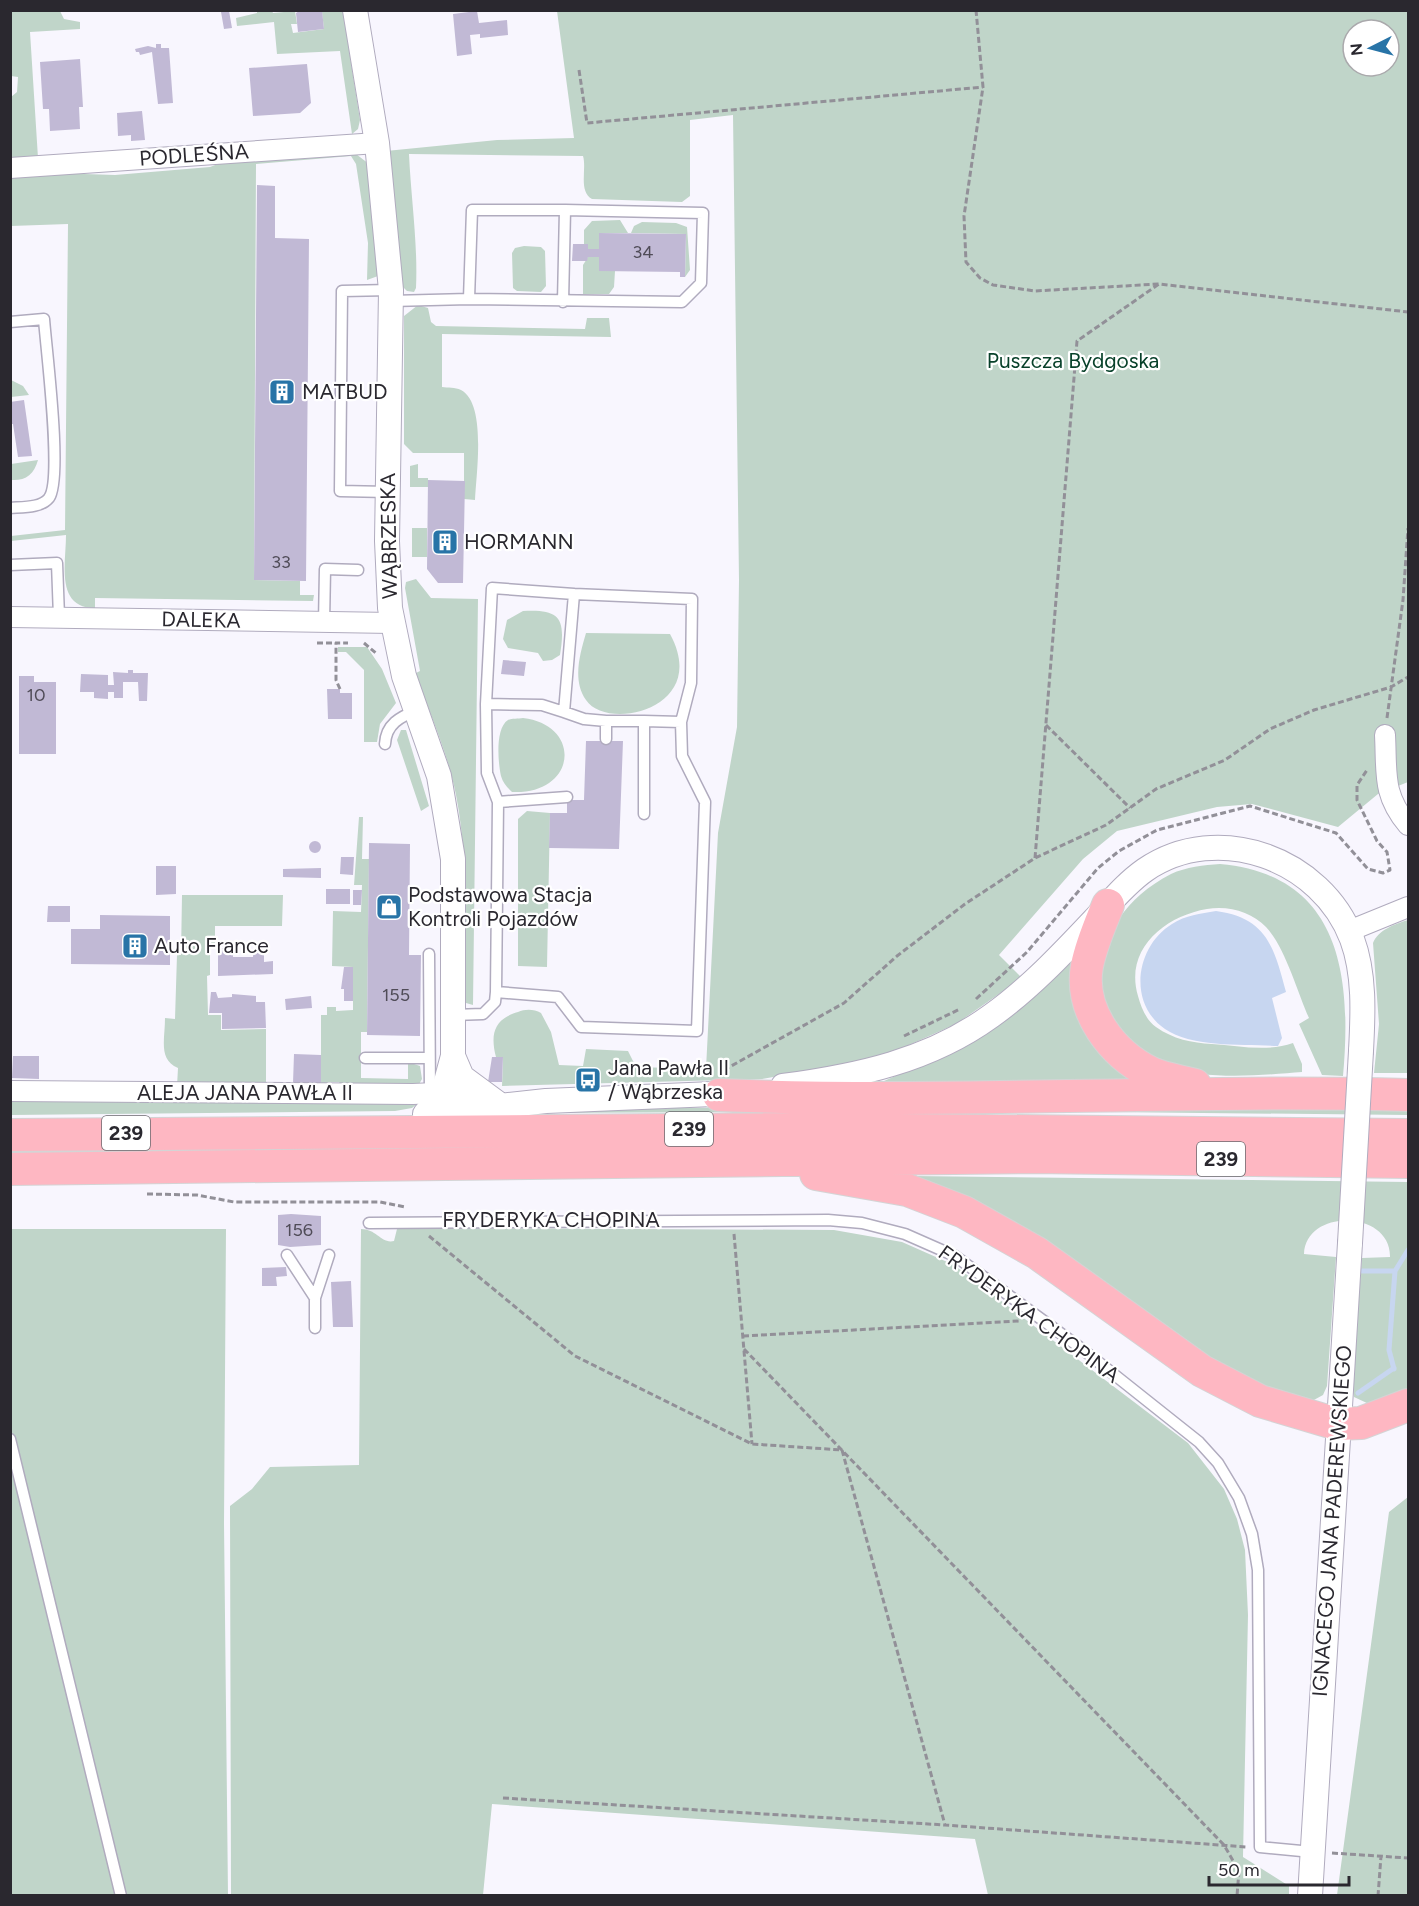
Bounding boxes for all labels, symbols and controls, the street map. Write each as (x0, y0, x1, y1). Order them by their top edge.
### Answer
north arrow (1341, 18, 1401, 78)
text: N (1346, 42, 1367, 57)
street label: PODLEŚNA (138, 138, 250, 171)
house number: 34 (633, 241, 653, 263)
park label: Puszcza Bydgoska (987, 348, 1159, 373)
building icon: MATBUD (267, 377, 297, 407)
place label: MATBUD (302, 379, 387, 404)
street label: WĄBRZESKA (375, 473, 402, 599)
building icon: HORMANN (430, 527, 460, 557)
place label: HORMANN (464, 529, 574, 554)
house number: 33 (271, 551, 291, 573)
street label: DALEKA (161, 606, 241, 633)
house number: 10 (27, 684, 45, 706)
place label: Podstawowa Stacja Kontroli Pojazdów (408, 882, 592, 931)
shop icon: Podstawowa Stacja Kontroli Pojazdów (374, 892, 404, 922)
building icon: Auto France (120, 931, 150, 961)
place label: Auto France (154, 933, 269, 958)
house number: 155 (382, 984, 410, 1006)
place label: Jana Pawła II / Wąbrzeska (608, 1055, 729, 1104)
bus stop icon: Jana Pawła II / Wąbrzeska (573, 1065, 603, 1095)
street label: ALEJA JANA PAWŁA II (137, 1080, 353, 1105)
road number: 239 (665, 1112, 713, 1146)
road number: 239 (102, 1116, 150, 1150)
road number: 239 (1197, 1142, 1245, 1176)
street label: FRYDERYKA CHOPINA (442, 1207, 660, 1232)
house number: 156 (285, 1219, 313, 1241)
street label: FRYDERYKA CHOPINA (934, 1240, 1125, 1388)
street label: IGNACEGO JANA PADEREWSKIEGO (1307, 1344, 1356, 1698)
scale bar (1209, 1849, 1348, 1887)
text: 50 m (1218, 1859, 1260, 1881)

